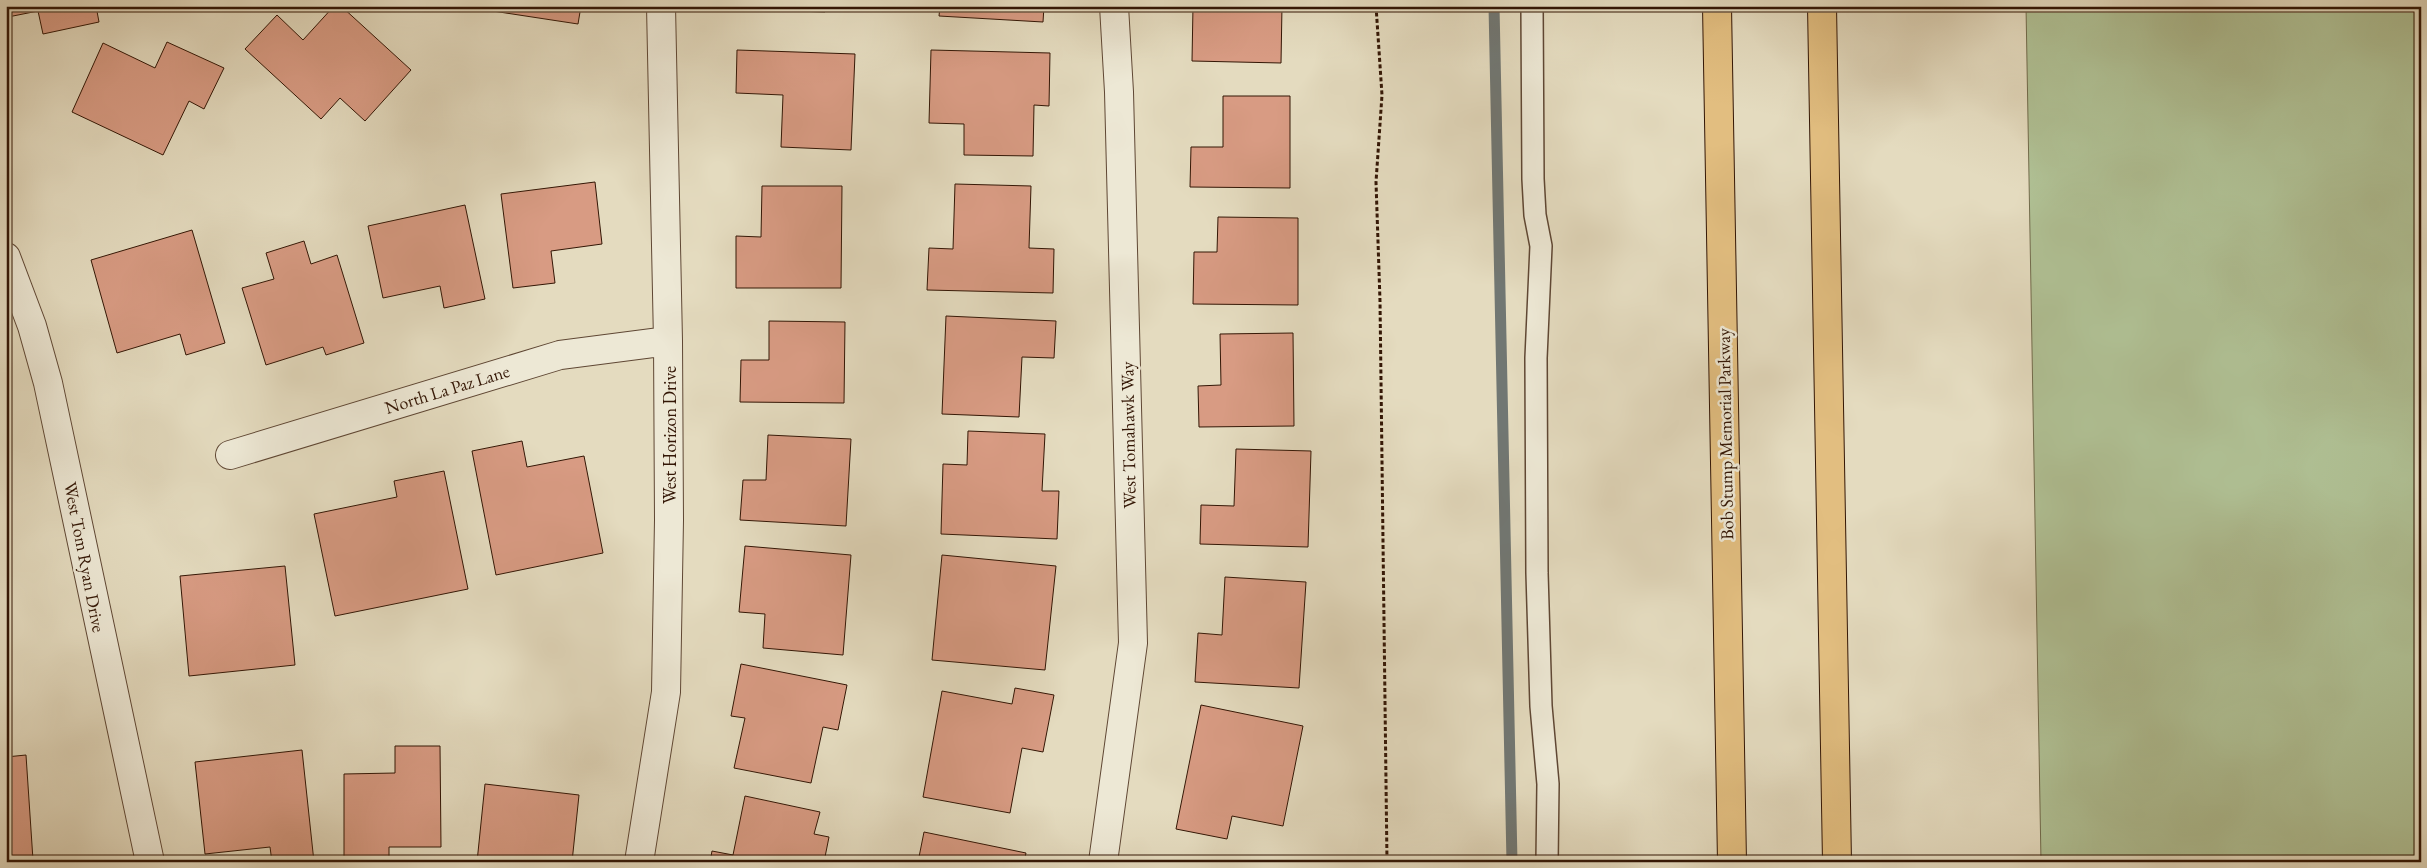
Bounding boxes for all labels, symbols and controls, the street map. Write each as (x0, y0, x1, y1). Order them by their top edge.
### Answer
street label: Bob Stump Memorial Parkway (1712, 328, 1738, 540)
street label: North La Paz Lane (382, 359, 512, 419)
street label: West Tomahawk Way (1115, 361, 1141, 509)
street label: West Horizon Drive (658, 366, 681, 504)
street label: West Tom Ryan Drive (59, 480, 111, 634)

